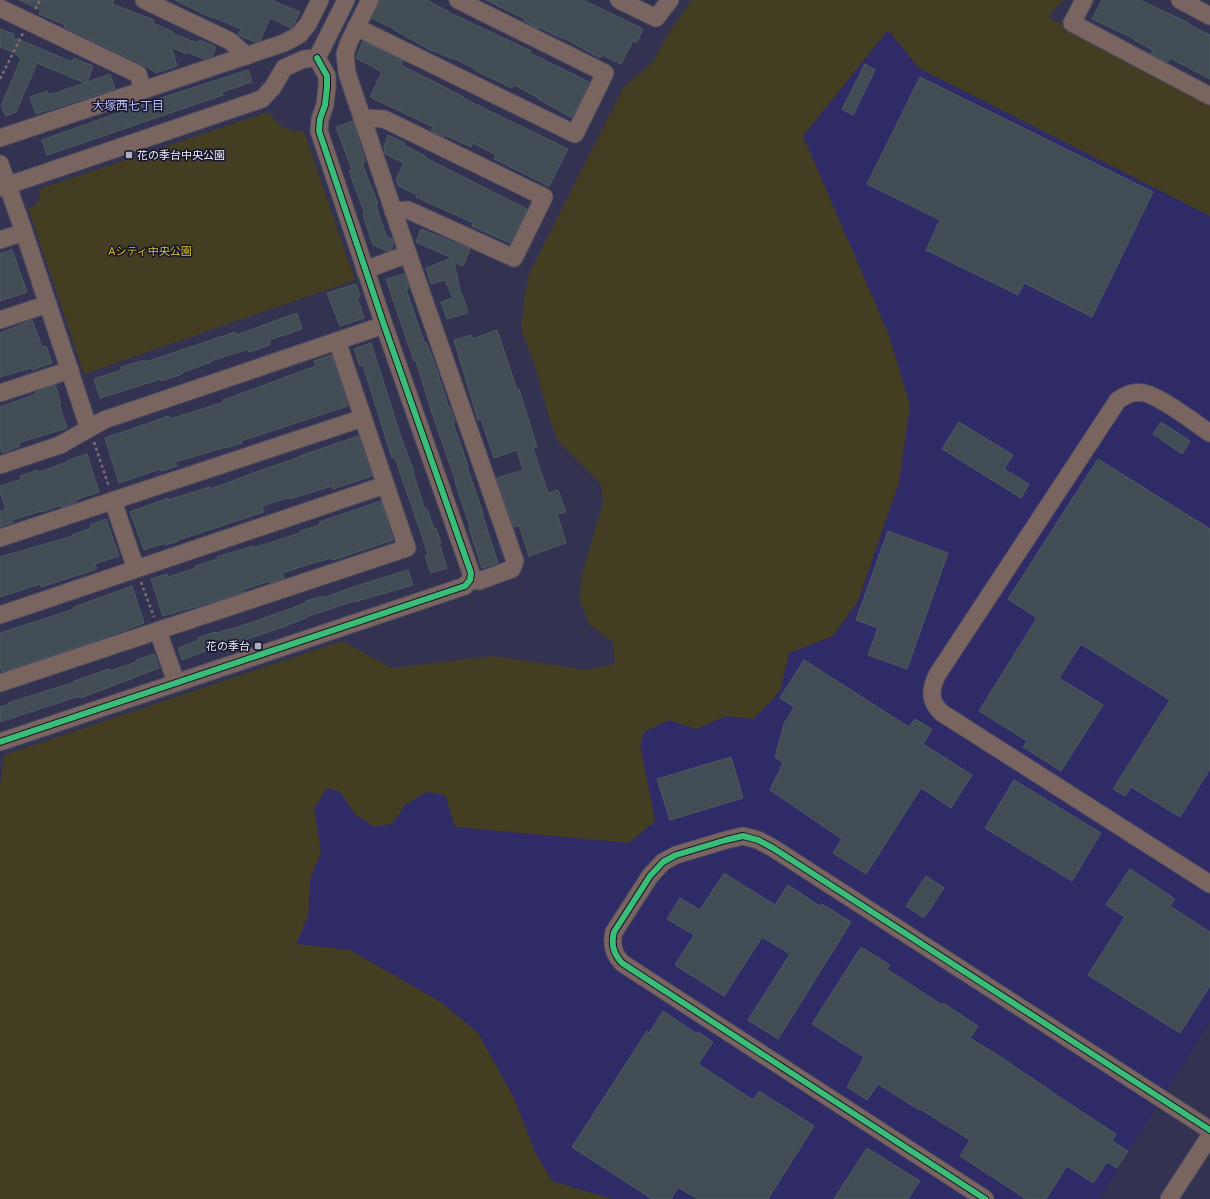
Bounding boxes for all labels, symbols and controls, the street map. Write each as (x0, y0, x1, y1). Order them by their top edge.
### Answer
district label: 大塚西七丁目 (92, 99, 164, 113)
place label: 花の季台中央公園 (137, 149, 225, 162)
marker: 花の季台中央公園 (124, 150, 134, 160)
park label: Aシティ中央公園 (108, 245, 192, 258)
place label: 花の季台 (206, 640, 250, 653)
marker: 花の季台 (253, 641, 263, 651)

